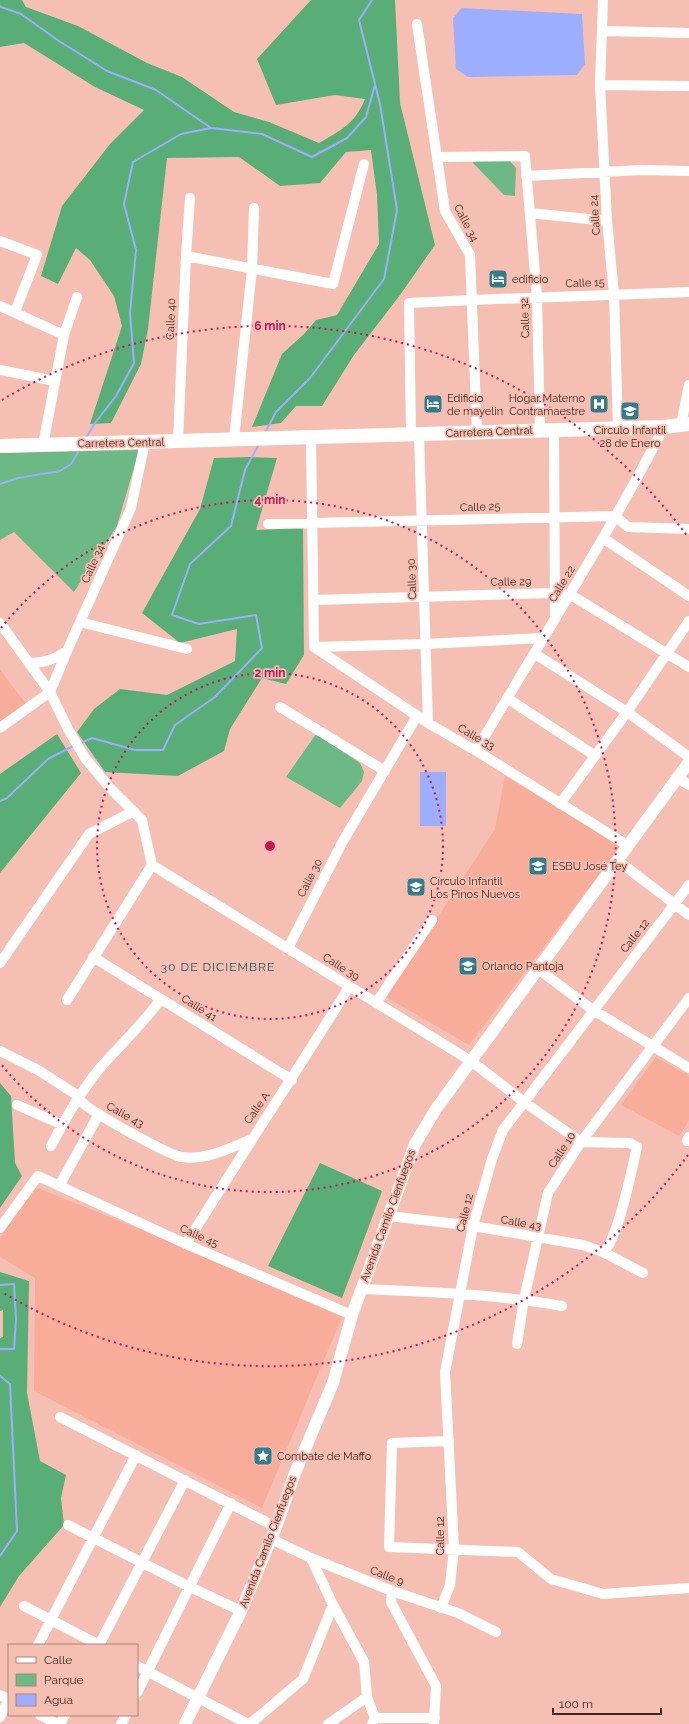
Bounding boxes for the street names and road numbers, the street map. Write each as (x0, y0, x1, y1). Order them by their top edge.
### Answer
street label: Calle 24 (587, 194, 603, 236)
street label: Calle 34 (451, 202, 481, 244)
street label: Calle 15 (565, 276, 605, 290)
street label: Calle 32 (518, 297, 532, 338)
street label: Calle 40 (164, 298, 178, 340)
street label: Carretera Central (445, 424, 533, 440)
street label: Carretera Central (77, 436, 165, 450)
street label: Calle 25 (460, 500, 500, 514)
street label: Calle 34 (79, 543, 107, 585)
street label: Calle 30 (405, 558, 419, 600)
street label: Calle 22 (546, 563, 578, 605)
street label: Calle 29 (490, 575, 532, 589)
street label: Calle 33 (455, 721, 497, 753)
street label: Calle 30 (295, 856, 325, 899)
street label: Calle 12 (618, 916, 652, 955)
street label: Calle 39 (320, 951, 362, 983)
street label: Calle 41 (179, 992, 219, 1024)
street label: Calle A (241, 1089, 273, 1126)
street label: Calle 43 (104, 1099, 146, 1131)
street label: Calle 10 (546, 1129, 579, 1170)
street label: Avenida Camilo Cienfuegos (358, 1148, 418, 1284)
street label: Calle 12 (454, 1192, 476, 1234)
street label: Calle 43 (500, 1213, 542, 1233)
street label: Calle 45 (178, 1222, 220, 1250)
street label: Avenida Camilo Cienfuegos (237, 1474, 299, 1610)
street label: Calle 12 (434, 1516, 447, 1556)
street label: Calle 9 (368, 1564, 406, 1588)

